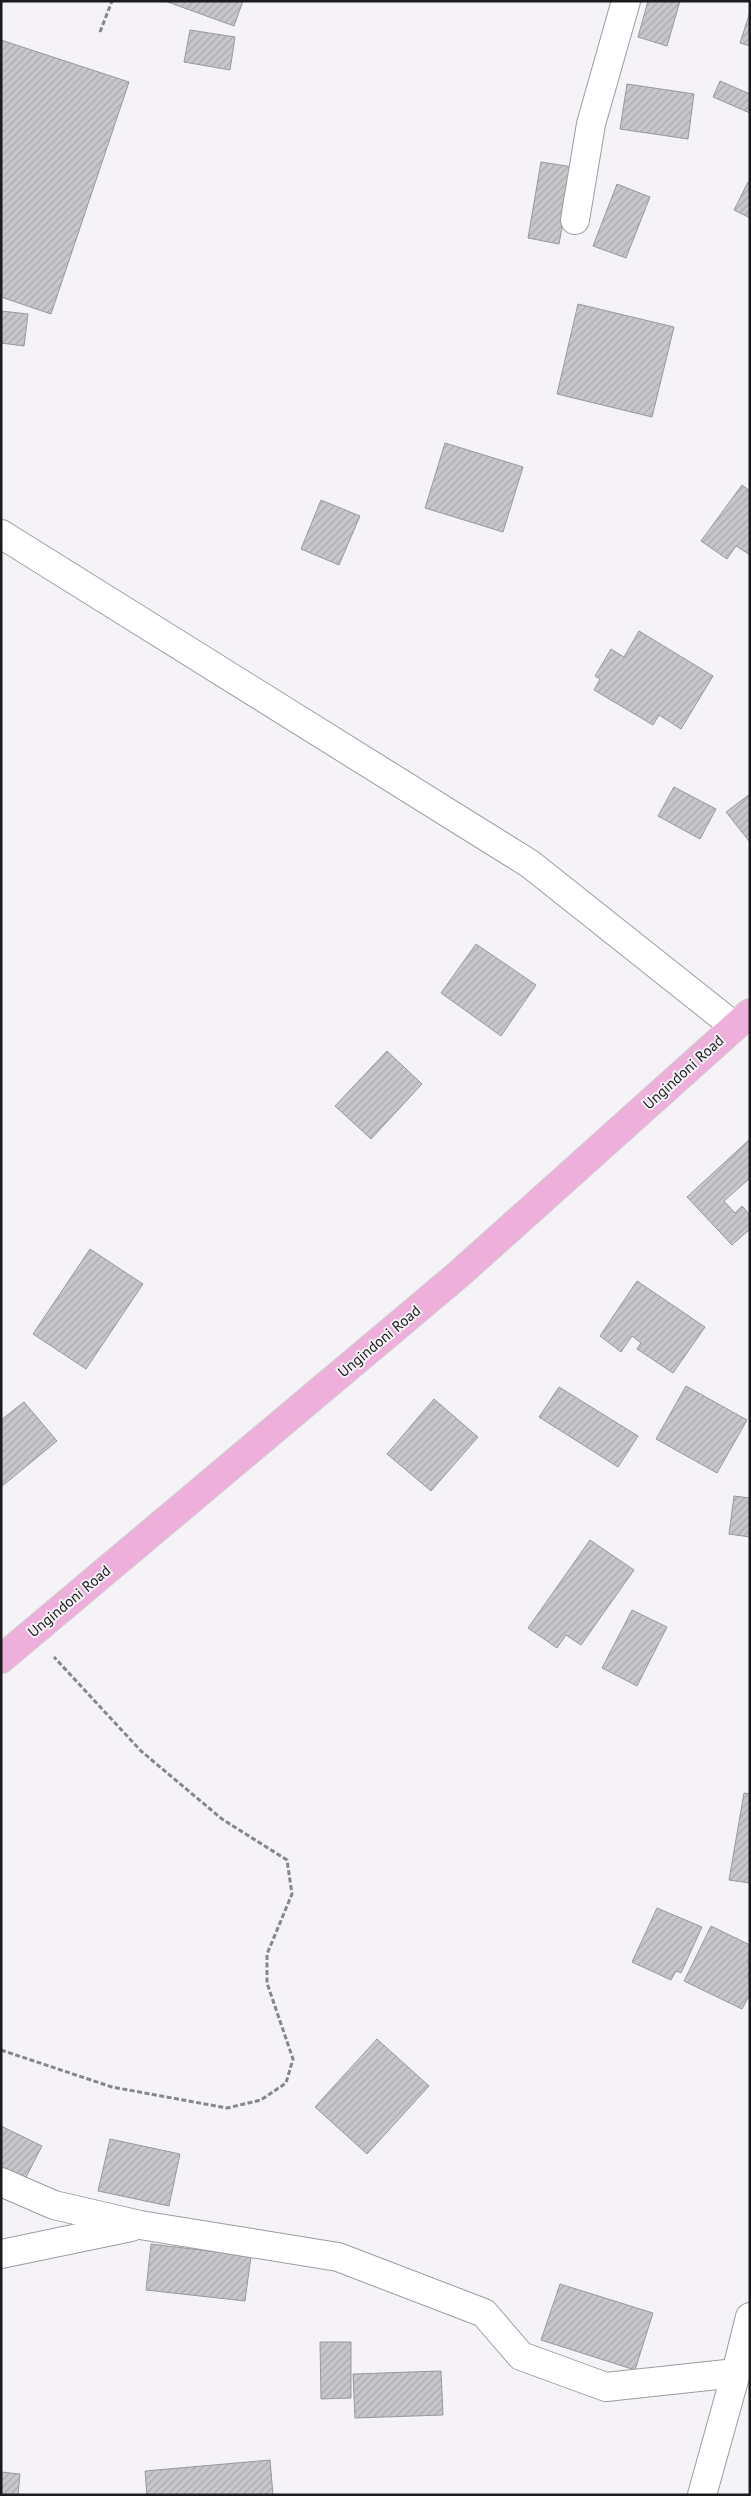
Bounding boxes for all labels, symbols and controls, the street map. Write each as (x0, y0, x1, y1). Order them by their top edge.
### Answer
street label: Ungindoni Road (639, 1031, 727, 1113)
street label: Ungindoni Road (334, 1301, 424, 1381)
street label: Ungindoni Road (24, 1561, 114, 1641)

